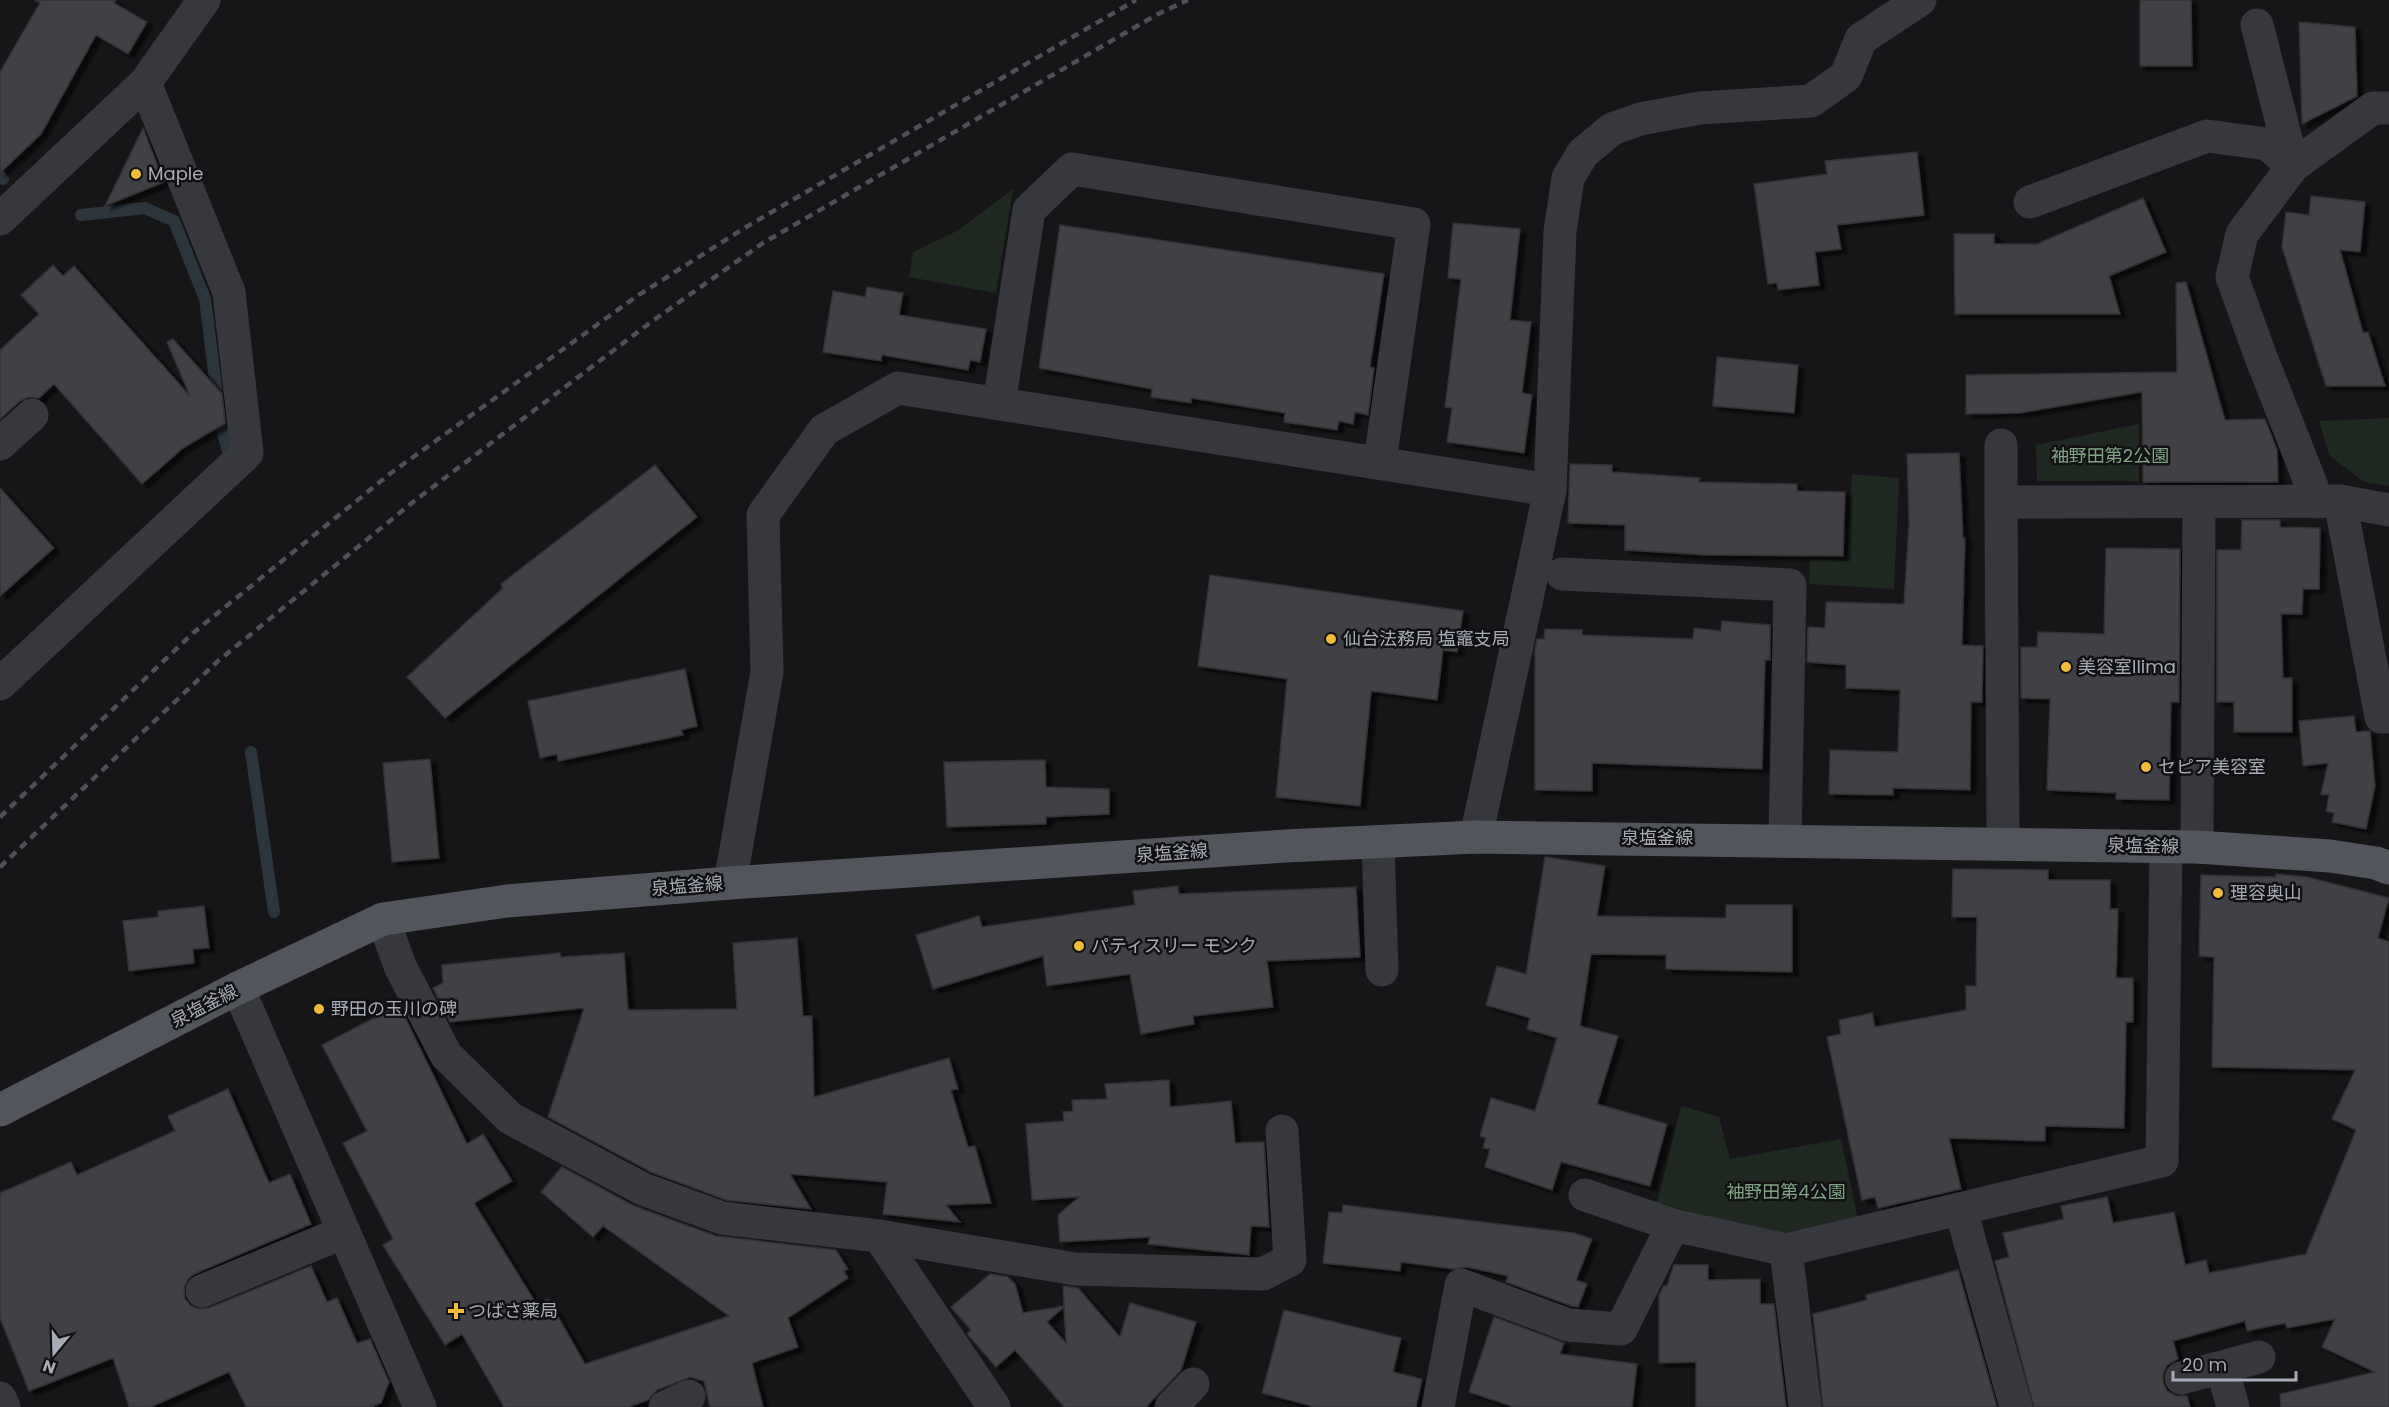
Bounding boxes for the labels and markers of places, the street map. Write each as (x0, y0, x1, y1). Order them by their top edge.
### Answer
place label: Maple (148, 161, 203, 186)
marker: Maple (129, 167, 143, 181)
place label: 仙台法務局 塩竈支局 (1343, 626, 1510, 651)
marker: 仙台法務局 塩竈支局 (1324, 632, 1338, 646)
place label: 美容室Ilima (2078, 654, 2176, 679)
marker: 美容室Ilima (2059, 660, 2073, 674)
place label: セピア美容室 (2158, 754, 2266, 779)
marker: セピア美容室 (2139, 760, 2153, 774)
place label: 理容奥山 (2230, 880, 2302, 905)
marker: 理容奥山 (2211, 886, 2225, 900)
place label: パティスリー モンク (1091, 933, 1257, 958)
marker: パティスリー モンク (1072, 939, 1086, 953)
place label: 野田の玉川の碑 (331, 996, 457, 1021)
marker: 野田の玉川の碑 (312, 1002, 326, 1016)
place label: つばさ薬局 (468, 1298, 558, 1323)
marker: つばさ薬局 (449, 1304, 463, 1318)

